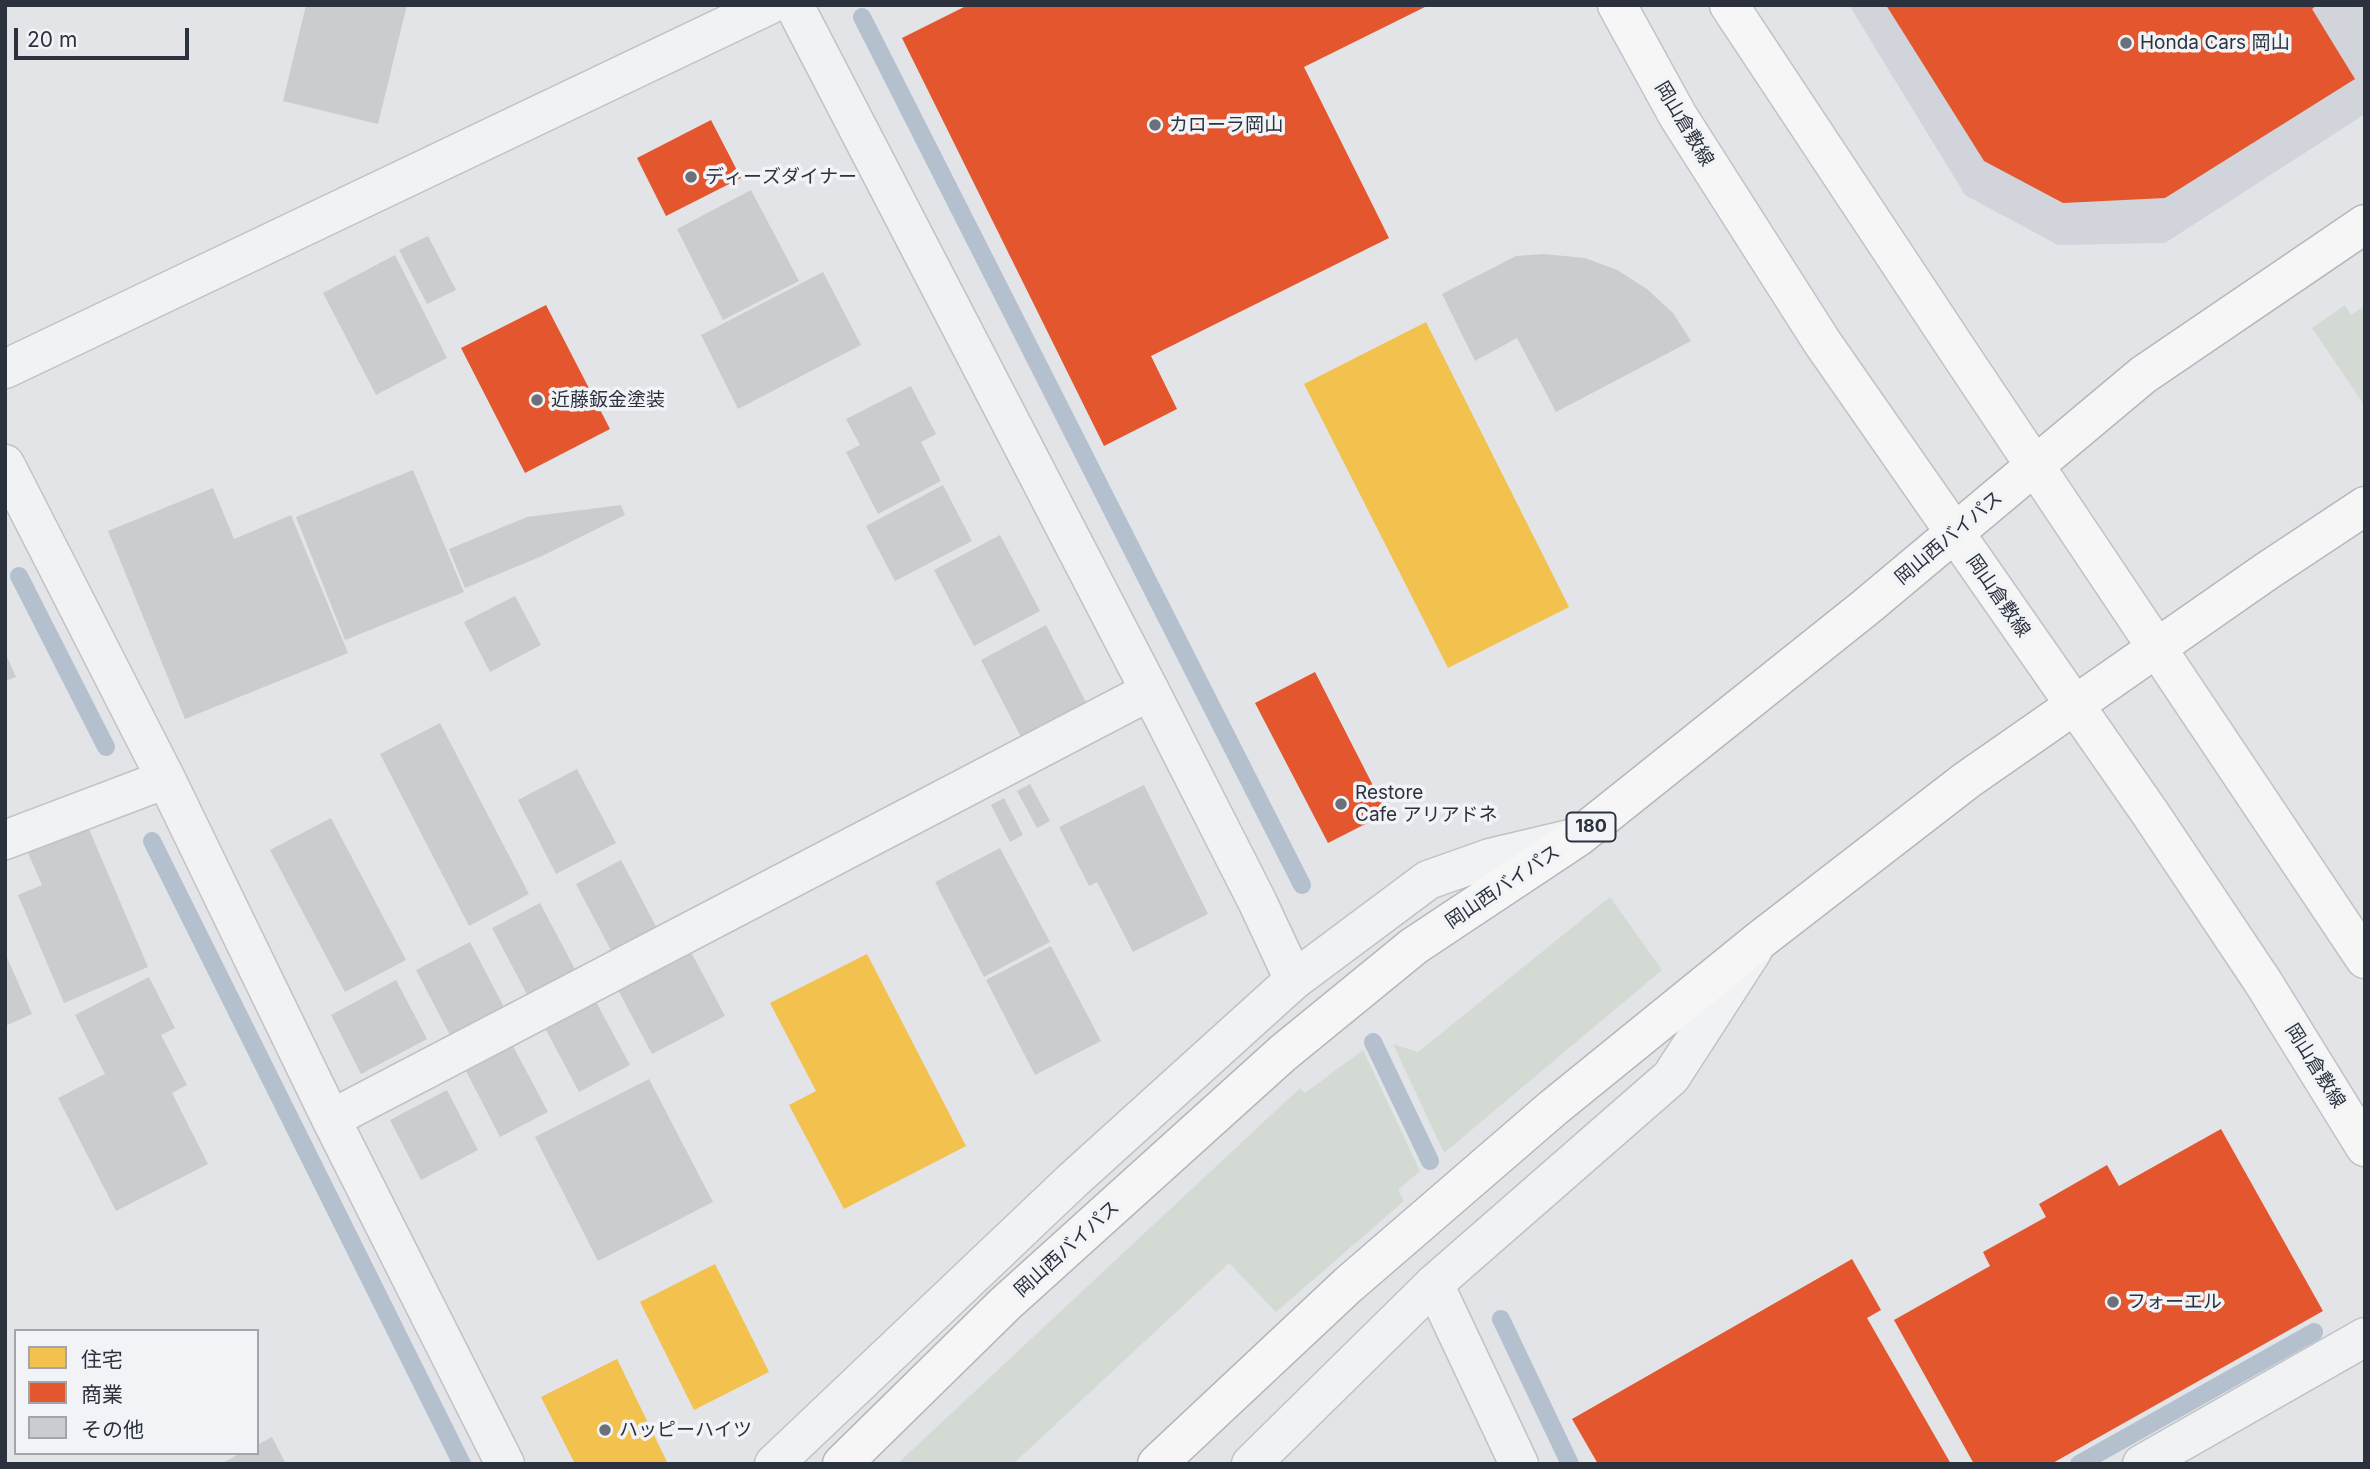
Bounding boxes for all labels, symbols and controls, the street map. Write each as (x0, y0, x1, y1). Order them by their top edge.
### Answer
scale bar (18, 14, 192, 58)
text: 20 m (27, 27, 77, 52)
place label: Honda Cars 岡山 (2140, 32, 2289, 54)
marker: Honda Cars 岡山 (2118, 35, 2134, 51)
street label: 岡山倉敷線 (1650, 77, 1718, 171)
place label: カローラ岡山 (1169, 114, 1283, 136)
marker: カローラ岡山 (1147, 117, 1163, 133)
place label: ディーズダイナー (705, 166, 857, 188)
marker: ディーズダイナー (683, 169, 699, 185)
place label: 近藤鈑金塗装 (551, 389, 665, 411)
marker: 近藤鈑金塗装 (529, 392, 545, 408)
street label: 岡山西バイパス (1891, 487, 2007, 589)
street label: 岡山倉敷線 (1961, 551, 2035, 641)
place label: Restore Cafe アリアドネ (1355, 782, 1497, 826)
marker: Restore Cafe アリアドネ (1333, 796, 1349, 812)
road number: 180 (1566, 812, 1616, 842)
street label: 岡山西バイパス (1441, 840, 1565, 934)
street label: 岡山倉敷線 (2280, 1020, 2350, 1112)
street label: 岡山西バイパス (1010, 1196, 1124, 1302)
place label: フォーエル (2127, 1291, 2222, 1313)
marker: フォーエル (2105, 1294, 2121, 1310)
legend (14, 1329, 259, 1455)
text: 住宅 (81, 1347, 123, 1372)
text: 商業 (81, 1382, 123, 1407)
text: その他 (81, 1417, 144, 1442)
place label: ハッピーハイツ (619, 1419, 752, 1441)
marker: ハッピーハイツ (597, 1422, 613, 1438)

